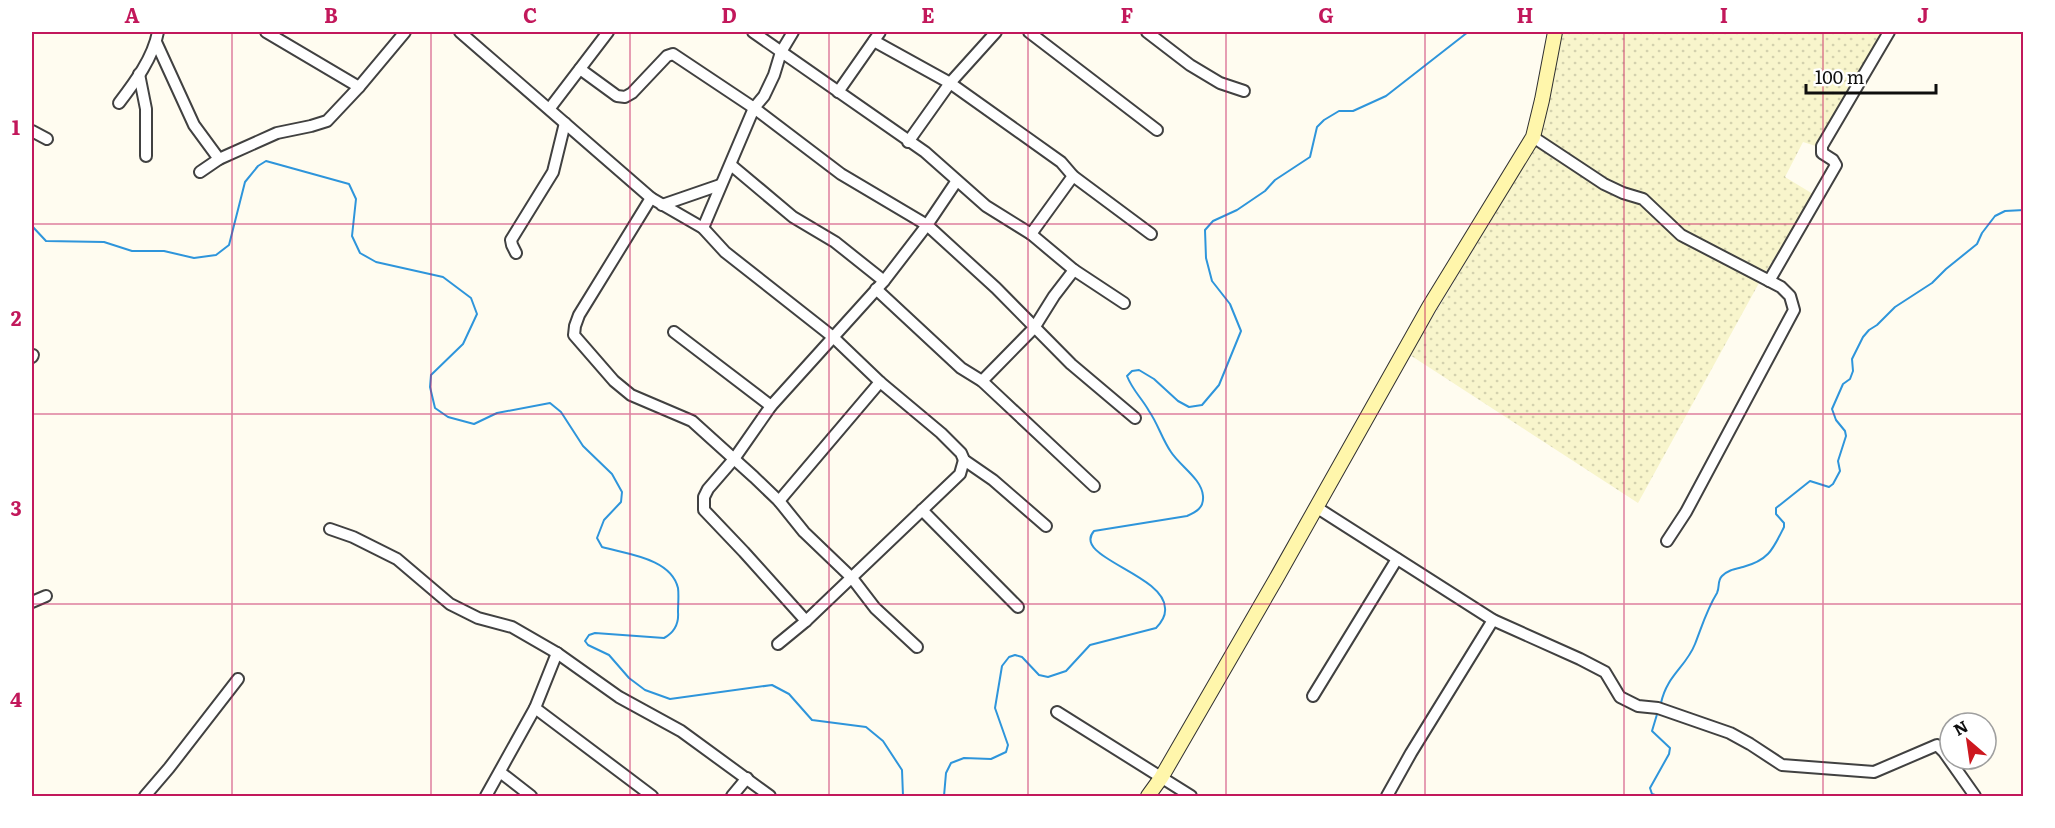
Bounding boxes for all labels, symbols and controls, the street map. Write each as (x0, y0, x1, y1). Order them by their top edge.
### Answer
text: A (124, 0, 140, 29)
text: B (324, 0, 338, 29)
text: C (523, 0, 537, 29)
text: D (721, 0, 737, 29)
text: E (921, 0, 935, 29)
text: F (1121, 0, 1134, 29)
text: G (1318, 0, 1334, 29)
text: H (1517, 0, 1533, 29)
text: I (1720, 0, 1728, 29)
text: J (1917, 0, 1929, 29)
scale bar (1806, 57, 1936, 95)
text: 100 m (1815, 63, 1864, 90)
text: 1 (12, 111, 20, 141)
text: 2 (11, 302, 22, 332)
text: 3 (10, 492, 22, 522)
text: 4 (10, 683, 22, 713)
north arrow (1938, 711, 1998, 771)
text: N (1949, 713, 1972, 741)

